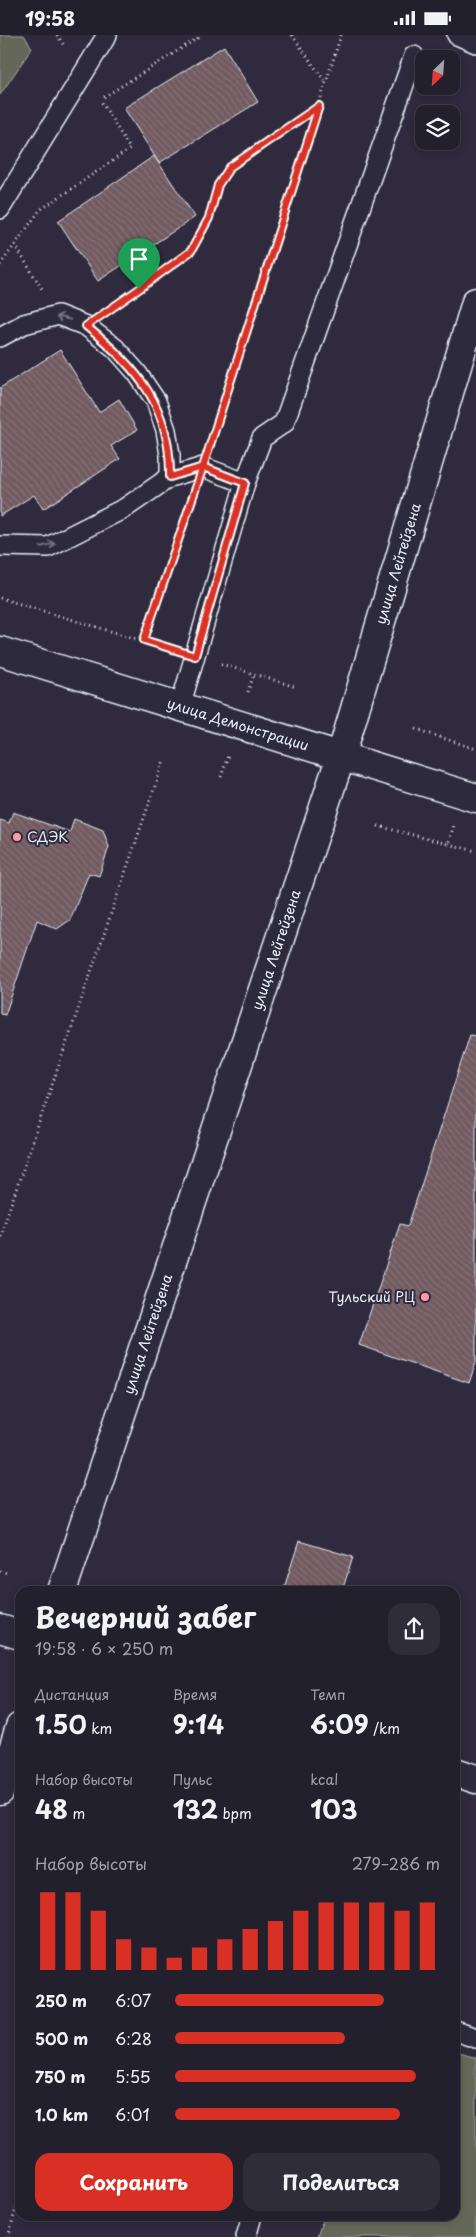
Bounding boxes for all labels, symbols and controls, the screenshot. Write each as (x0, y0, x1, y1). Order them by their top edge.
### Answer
text: 19:58 (25, 4, 75, 32)
north arrow (415, 50, 460, 95)
map controls (415, 50, 460, 150)
button: layers (415, 105, 460, 150)
pin (118, 238, 160, 289)
icon: arrive (125, 245, 153, 273)
one-way arrow (55, 313, 71, 322)
street label: улица Лейтейзена (370, 500, 426, 627)
one-way arrow (40, 540, 56, 549)
street label: улица Демонстрации (165, 692, 312, 756)
place label: СДЭК (27, 826, 68, 847)
marker: СДЭК (11, 831, 23, 843)
street label: улица Лейтейзена (246, 886, 306, 1013)
street label: улица Лейтейзена (118, 1271, 177, 1397)
place label: Тульский РЦ (328, 1286, 415, 1307)
marker: Тульский РЦ (419, 1291, 431, 1303)
text: Вечерний забег (35, 1595, 256, 1638)
button: share (388, 1603, 440, 1655)
text: 19:58 · 6 × 250 m (35, 1636, 173, 1660)
text: Дистанция (35, 1684, 109, 1705)
text: Время (173, 1684, 217, 1705)
text: Темп (310, 1684, 346, 1705)
text: 1.50 (35, 1705, 87, 1743)
text: 9:14 (173, 1705, 224, 1743)
text: 6:09 (310, 1705, 369, 1743)
text: km (87, 1718, 112, 1739)
text: /km (369, 1718, 400, 1739)
text: Набор высоты (35, 1769, 133, 1790)
text: Пульс (173, 1769, 212, 1790)
text: kcal (310, 1769, 338, 1790)
text: 48 (35, 1790, 68, 1828)
text: 132 (173, 1790, 218, 1828)
text: 103 (310, 1790, 357, 1828)
text: m (68, 1803, 85, 1824)
text: bpm (218, 1803, 252, 1824)
text: Набор высоты (35, 1851, 147, 1875)
text: 279–286 m (352, 1851, 440, 1875)
text: 250 m (35, 1988, 87, 2012)
text: 6:07 (115, 1988, 151, 2012)
text: 500 m (35, 2026, 88, 2050)
text: 6:28 (115, 2026, 152, 2050)
text: 750 m (35, 2064, 85, 2088)
text: 5:55 (115, 2064, 150, 2088)
text: 1.0 km (35, 2102, 88, 2126)
text: 6:01 (115, 2102, 150, 2126)
button: Сохранить (35, 2153, 233, 2211)
button: Поделиться (243, 2153, 440, 2211)

